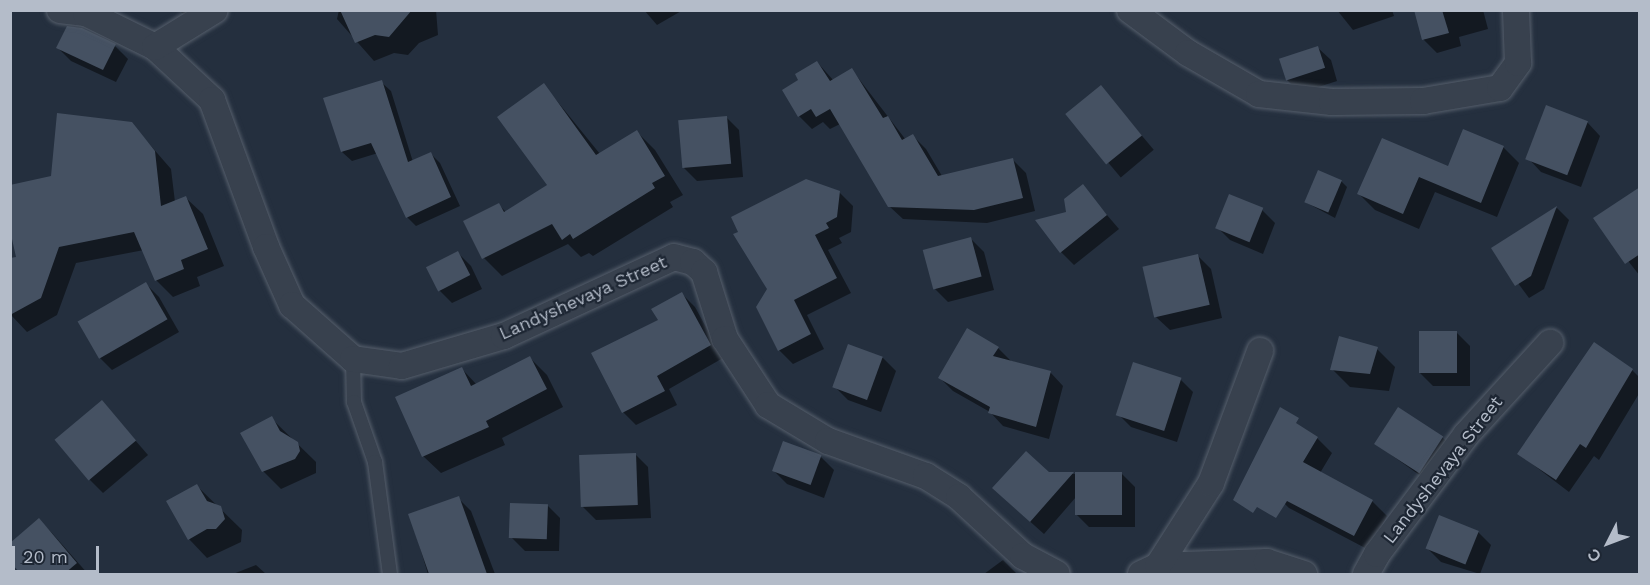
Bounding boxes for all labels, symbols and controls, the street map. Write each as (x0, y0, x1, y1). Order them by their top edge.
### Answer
street label: Landyshevaya Street (496, 251, 670, 345)
street label: Landyshevaya Street (1379, 392, 1507, 548)
north arrow (1578, 513, 1638, 573)
scale bar (15, 534, 102, 572)
text: С (1583, 545, 1605, 566)
text: 20 m (23, 546, 68, 567)

